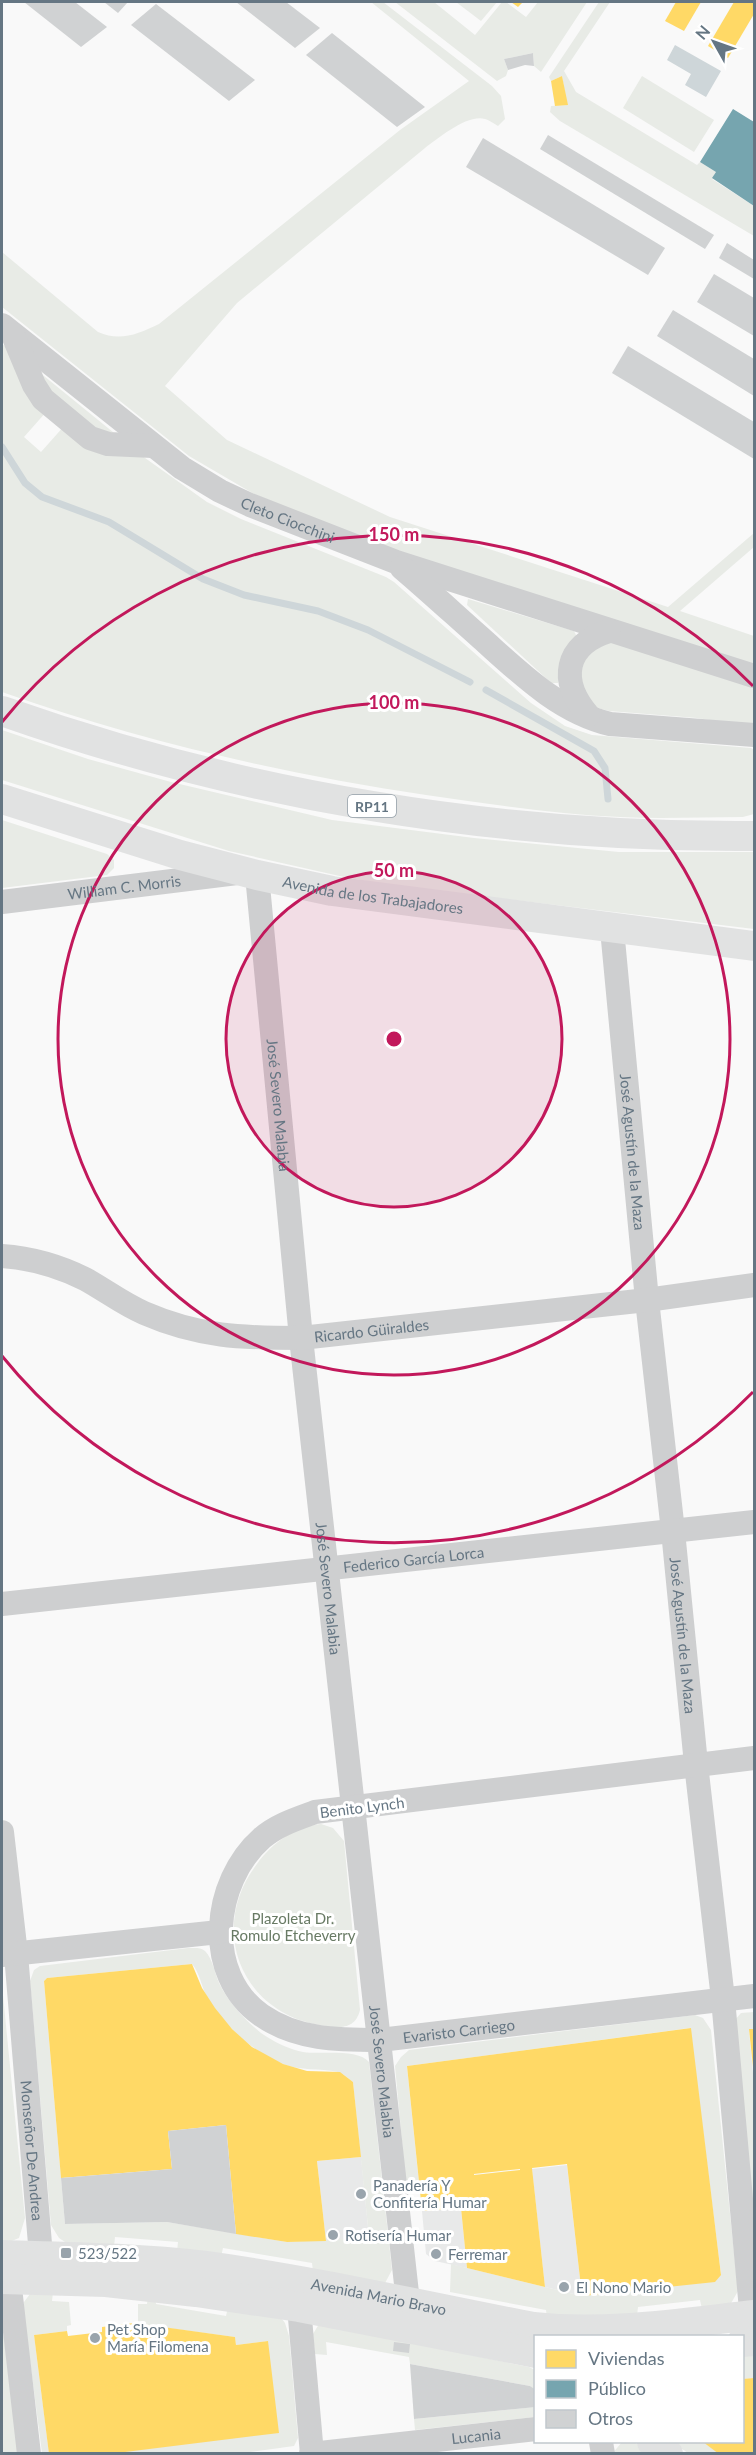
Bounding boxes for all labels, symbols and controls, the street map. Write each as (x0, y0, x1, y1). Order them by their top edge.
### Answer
north arrow (684, 12, 744, 72)
text: N (691, 21, 713, 43)
street label: Cleto Ciocchini (238, 493, 337, 546)
text: 150 m (369, 523, 419, 545)
text: 100 m (369, 691, 419, 713)
road number: RP11 (348, 795, 396, 817)
text: 50 m (374, 859, 414, 881)
street label: William C. Morris (66, 871, 182, 903)
street label: Avenida de los Trabajadores (281, 872, 464, 917)
centre of rings (384, 1029, 404, 1049)
street label: José Severo Malabia (264, 1038, 294, 1172)
street label: José Agustín de la Maza (617, 1073, 649, 1231)
street label: Ricardo Güiraldes (313, 1315, 430, 1346)
street label: José Severo Malabia (312, 1521, 345, 1656)
street label: Federico García Lorca (342, 1542, 485, 1576)
street label: José Agustín de la Maza (667, 1556, 700, 1714)
street label: Benito Lynch (319, 1793, 405, 1821)
park label: Plazoleta Dr. Romulo Etcheverry (230, 1909, 356, 1944)
street label: José Severo Malabia (366, 2004, 399, 2139)
street label: Evaristo Carriego (402, 2015, 516, 2046)
street label: Monseñor De Andrea (17, 2080, 47, 2221)
place label: Panadería Y Confitería Humar (373, 2176, 487, 2211)
marker: Panadería Y Confitería Humar (354, 2187, 368, 2201)
place label: Rotisería Humar (345, 2226, 452, 2244)
marker: Rotisería Humar (326, 2228, 340, 2242)
place label: 523/522 (78, 2244, 137, 2262)
place label: Ferremar (448, 2245, 508, 2263)
marker: 523/522 (59, 2246, 73, 2260)
marker: Ferremar (429, 2247, 443, 2261)
street label: Avenida Mario Bravo (310, 2274, 448, 2319)
place label: El Nono Mario (576, 2278, 671, 2296)
marker: El Nono Mario (557, 2280, 571, 2294)
place label: Pet Shop María Filomena (107, 2320, 209, 2355)
marker: Pet Shop María Filomena (88, 2331, 102, 2345)
legend (534, 2335, 744, 2443)
text: Viviendas (588, 2347, 665, 2369)
text: Público (588, 2377, 646, 2399)
text: Otros (588, 2407, 633, 2429)
street label: Lucania (450, 2424, 502, 2447)

